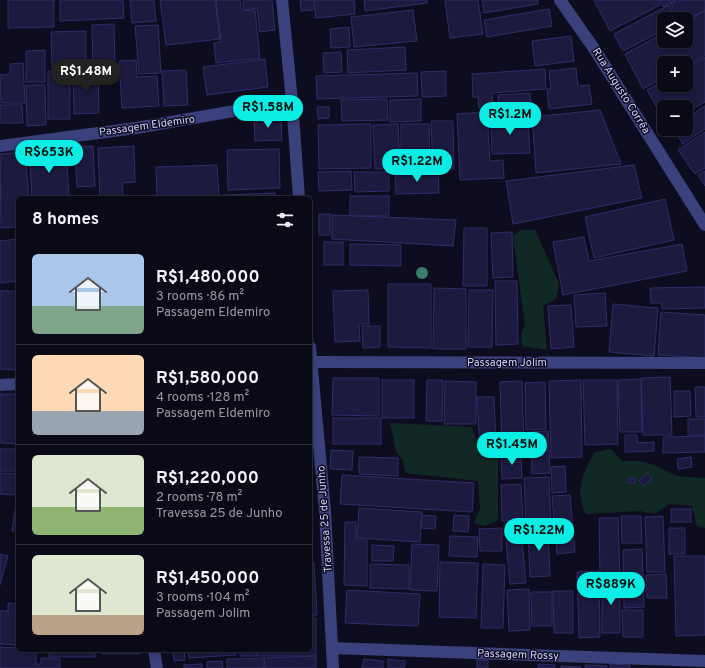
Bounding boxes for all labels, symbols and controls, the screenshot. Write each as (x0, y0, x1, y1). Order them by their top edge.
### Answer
map controls (657, 12, 693, 136)
button: layers (657, 12, 693, 48)
street label: Rua Augusto Corrêa (589, 45, 653, 137)
button: + (657, 56, 693, 92)
pin: R$1.48M (49, 59, 123, 93)
text: R$1.48M (60, 64, 112, 80)
pin: R$1.58M (231, 95, 305, 129)
text: R$1.58M (242, 100, 294, 116)
button: − (657, 100, 693, 136)
pin: R$1.2M (477, 102, 543, 136)
text: R$1.2M (488, 107, 532, 123)
street label: Passagem Eldemiro (98, 112, 196, 140)
pin: R$653K (16, 140, 82, 174)
text: R$653K (24, 145, 74, 161)
pin: R$1.22M (380, 149, 454, 183)
text: R$1.22M (391, 154, 443, 170)
text: 8 homes (32, 209, 99, 231)
icon: filters (274, 209, 296, 231)
text: R$1,480,000 (156, 267, 260, 289)
icon: home (64, 270, 112, 318)
text: 3 rooms · 86 m² (156, 289, 244, 305)
text: Passagem Eldemiro (156, 305, 270, 321)
street label: Passagem Jolim (467, 356, 547, 370)
text: R$1,580,000 (156, 368, 259, 390)
icon: home (64, 371, 112, 419)
text: 4 rooms · 128 m² (156, 390, 249, 406)
text: Passagem Eldemiro (156, 406, 270, 422)
pin: R$1.45M (475, 432, 549, 466)
text: R$1.45M (486, 437, 538, 453)
street label: Travessa 25 de Junho (314, 465, 336, 573)
text: R$1,220,000 (156, 468, 259, 490)
icon: home (64, 471, 112, 519)
text: 2 rooms · 78 m² (156, 490, 242, 506)
text: Travessa 25 de Junho (156, 506, 283, 522)
pin: R$1.22M (502, 518, 576, 552)
text: R$1.22M (513, 523, 565, 539)
text: R$1,450,000 (156, 568, 260, 590)
icon: home (64, 571, 112, 619)
pin: R$889K (578, 572, 644, 606)
text: R$889K (586, 577, 636, 593)
text: 3 rooms · 104 m² (156, 590, 250, 606)
text: Passagem Jolim (156, 606, 250, 622)
street label: Passagem Rossy (477, 647, 559, 663)

